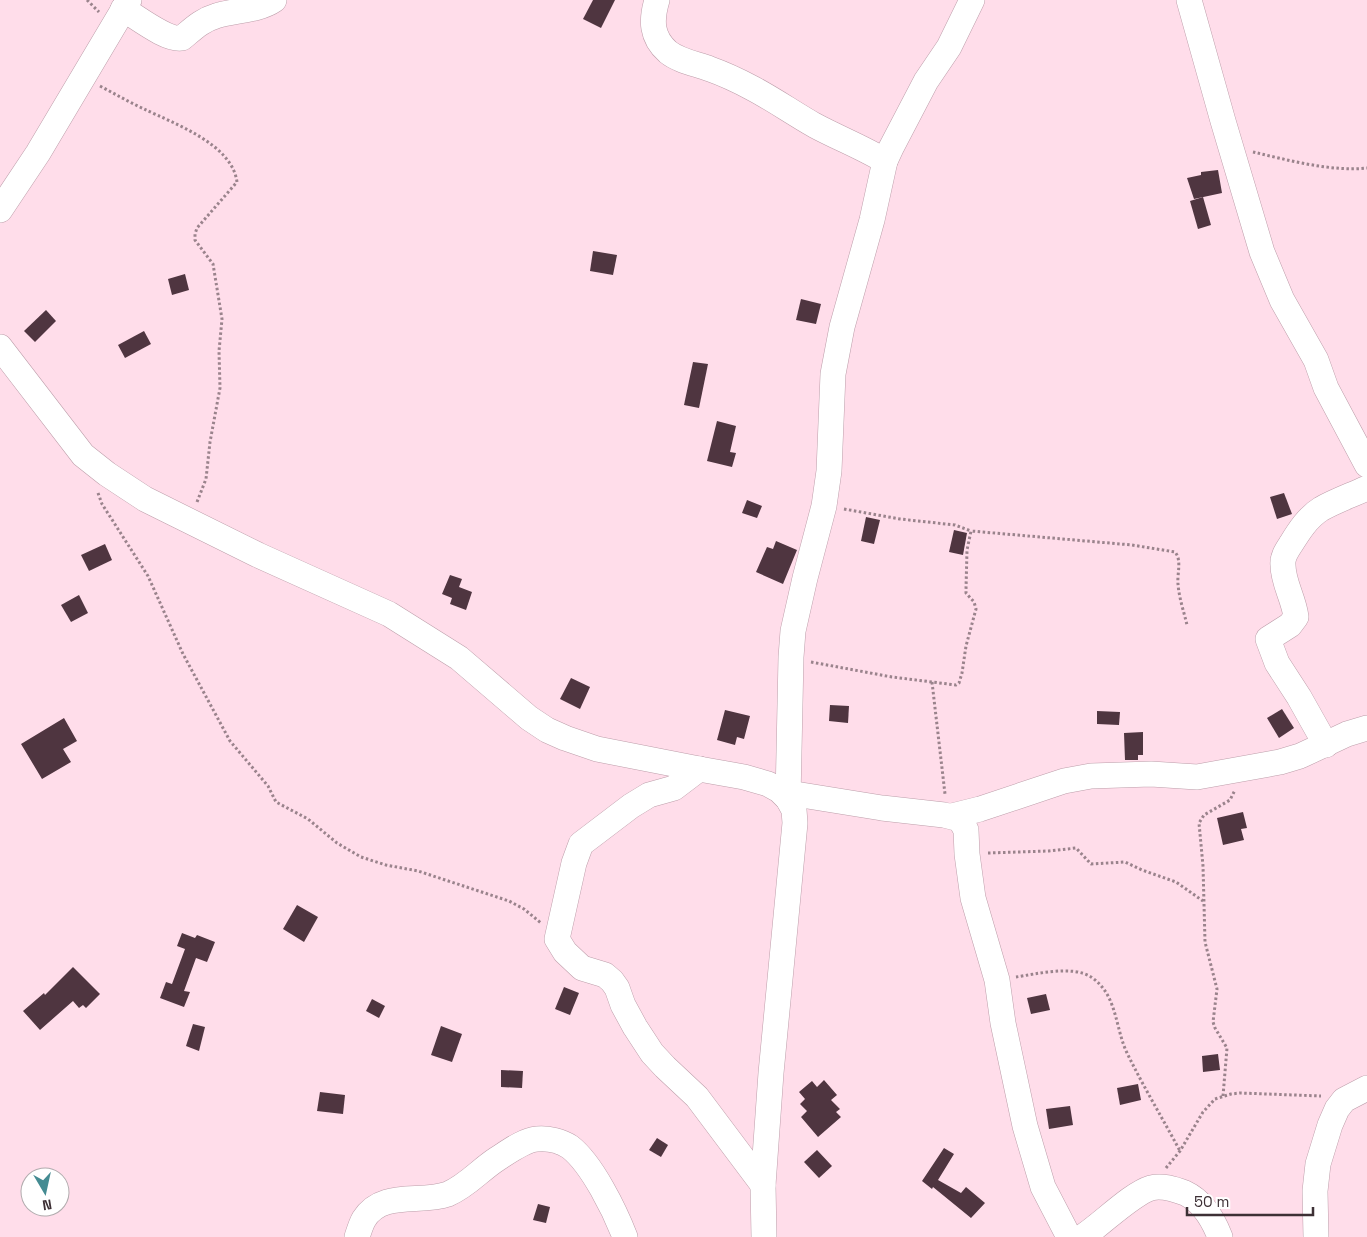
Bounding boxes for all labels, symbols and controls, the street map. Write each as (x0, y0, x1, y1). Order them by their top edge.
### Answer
north arrow (20, 1167, 70, 1217)
scale bar (1187, 1184, 1313, 1216)
text: 50 m (1194, 1192, 1229, 1211)
text: N (41, 1195, 53, 1214)

